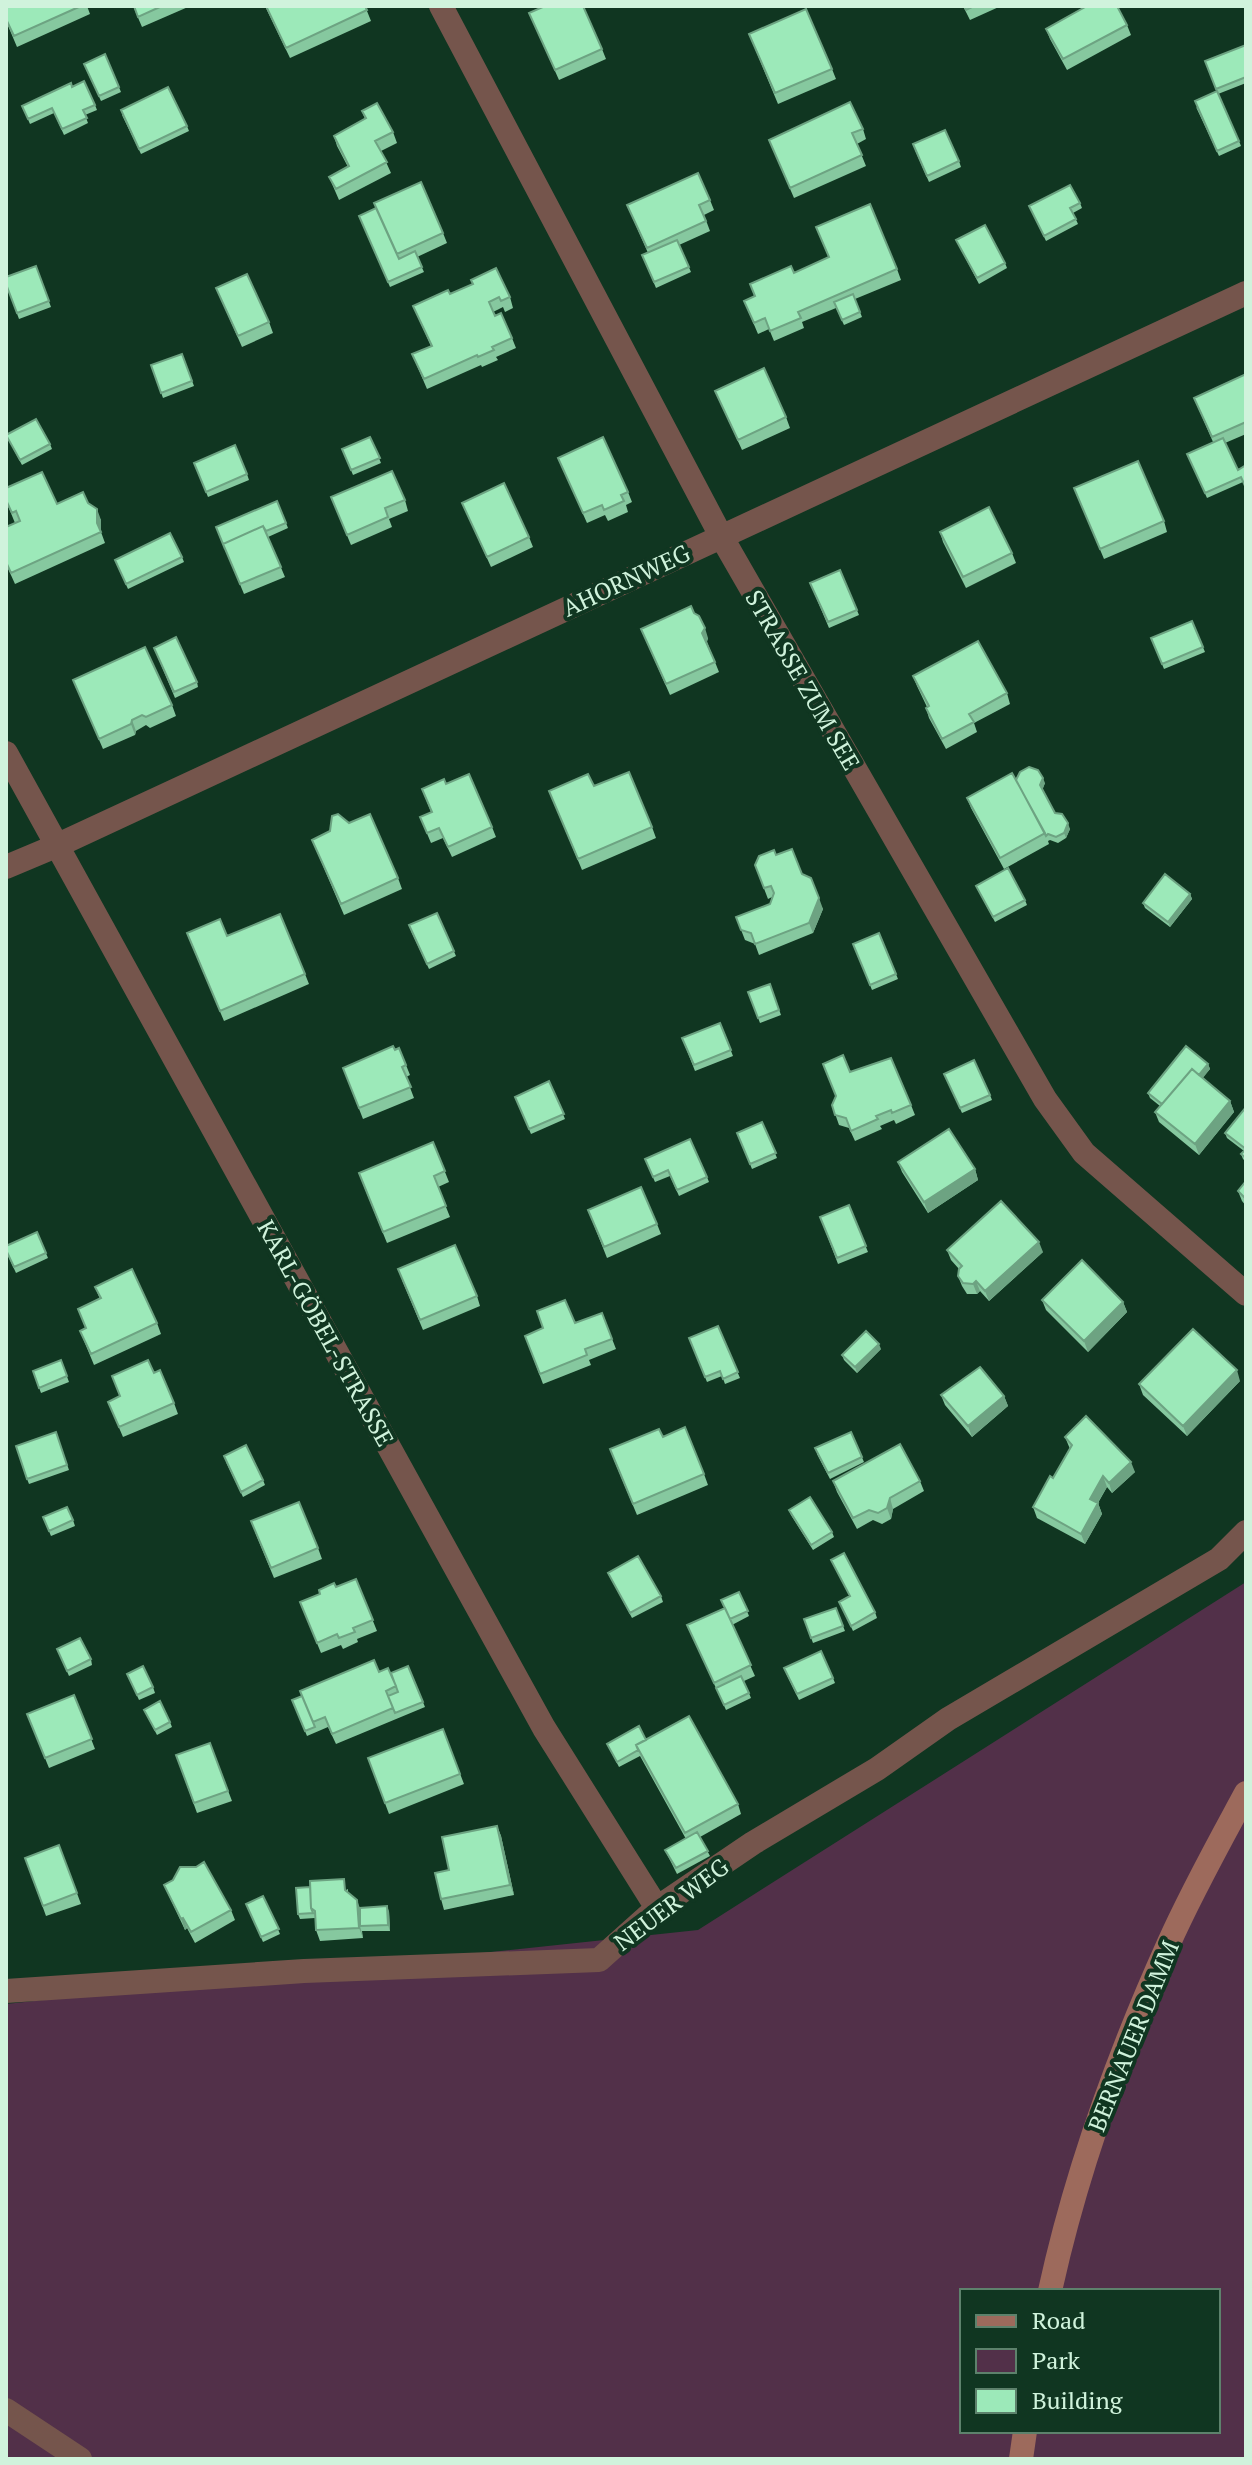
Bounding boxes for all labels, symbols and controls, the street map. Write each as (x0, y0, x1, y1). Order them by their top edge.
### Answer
street label: AHORNWEG (557, 536, 695, 624)
street label: STRASSE ZUM SEE (738, 584, 868, 776)
street label: KARL-GÖBEL-STRASSE (250, 1214, 402, 1452)
street label: NEUER WEG (607, 1850, 735, 1958)
street label: BERNAUER DAMM (1080, 1936, 1186, 2136)
legend (960, 2289, 1220, 2433)
text: Road (1032, 2304, 1086, 2336)
text: Park (1032, 2344, 1081, 2376)
text: Building (1032, 2384, 1123, 2416)

